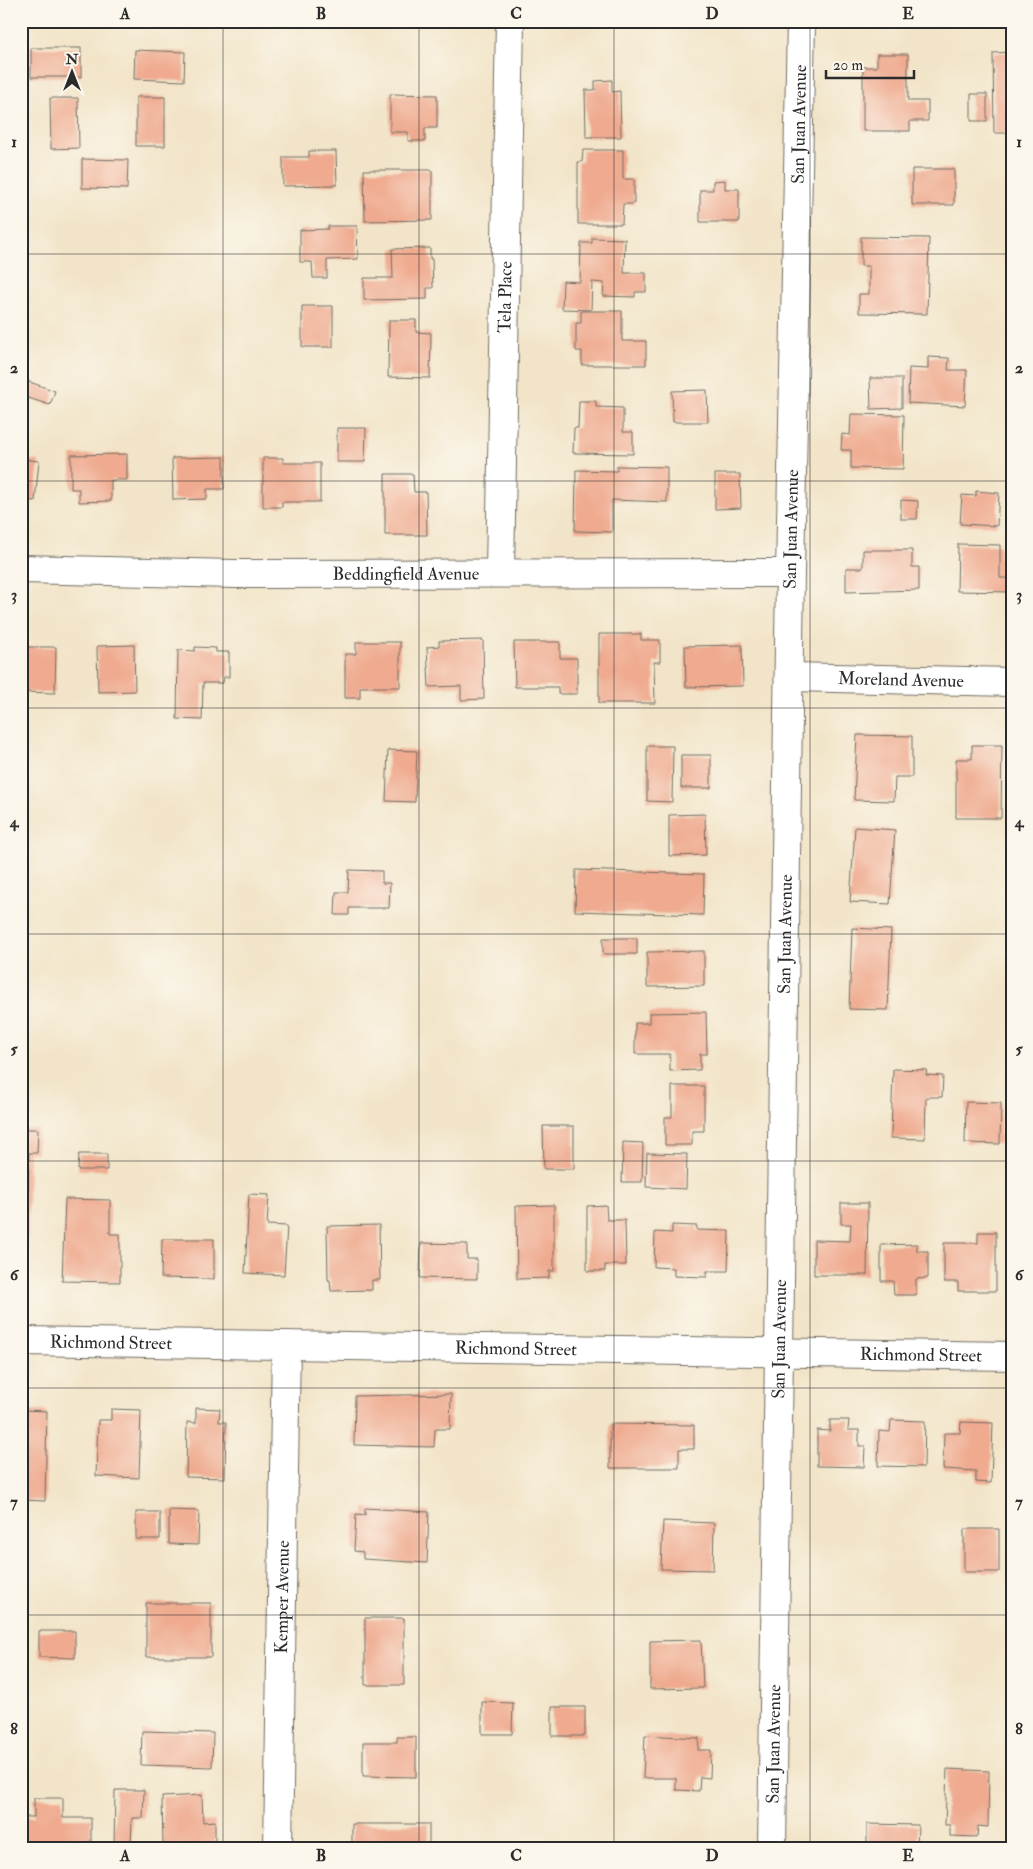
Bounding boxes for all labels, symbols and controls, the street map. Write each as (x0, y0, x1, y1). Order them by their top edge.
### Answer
text: A (119, 4, 131, 24)
text: B (316, 4, 326, 24)
text: C (510, 4, 522, 24)
text: D (705, 4, 719, 24)
text: E (902, 4, 914, 24)
north arrow (48, 48, 98, 98)
scale bar (826, 48, 913, 80)
text: N (65, 51, 79, 68)
text: 20 m (833, 56, 863, 75)
street label: San Juan Avenue (786, 64, 812, 184)
text: 1 (11, 132, 17, 152)
text: 1 (1016, 132, 1022, 152)
street label: Tela Place (493, 260, 517, 333)
text: 2 (10, 358, 18, 378)
text: 2 (1015, 358, 1023, 378)
street label: San Juan Avenue (778, 469, 804, 589)
street label: Beddingfield Avenue (333, 562, 480, 585)
text: 3 (11, 585, 17, 605)
text: 3 (1016, 585, 1022, 605)
street label: Moreland Avenue (838, 667, 965, 692)
text: 4 (9, 812, 20, 832)
text: 4 (1014, 812, 1025, 832)
street label: San Juan Avenue (773, 874, 797, 994)
text: 5 (10, 1039, 18, 1059)
text: 5 (1015, 1039, 1023, 1059)
text: 6 (10, 1265, 20, 1285)
text: 6 (1015, 1265, 1025, 1285)
street label: San Juan Avenue (767, 1279, 792, 1399)
street label: Richmond Street (50, 1330, 172, 1355)
street label: Richmond Street (455, 1336, 577, 1361)
street label: Richmond Street (860, 1342, 982, 1367)
text: 7 (10, 1492, 18, 1512)
text: 7 (1015, 1492, 1023, 1512)
street label: Kemper Avenue (270, 1540, 294, 1654)
street label: San Juan Avenue (761, 1684, 786, 1804)
text: 8 (10, 1719, 18, 1739)
text: 8 (1015, 1719, 1023, 1739)
text: A (119, 1846, 131, 1866)
text: B (316, 1846, 326, 1866)
text: C (510, 1846, 522, 1866)
text: D (705, 1846, 719, 1866)
text: E (902, 1846, 914, 1866)

